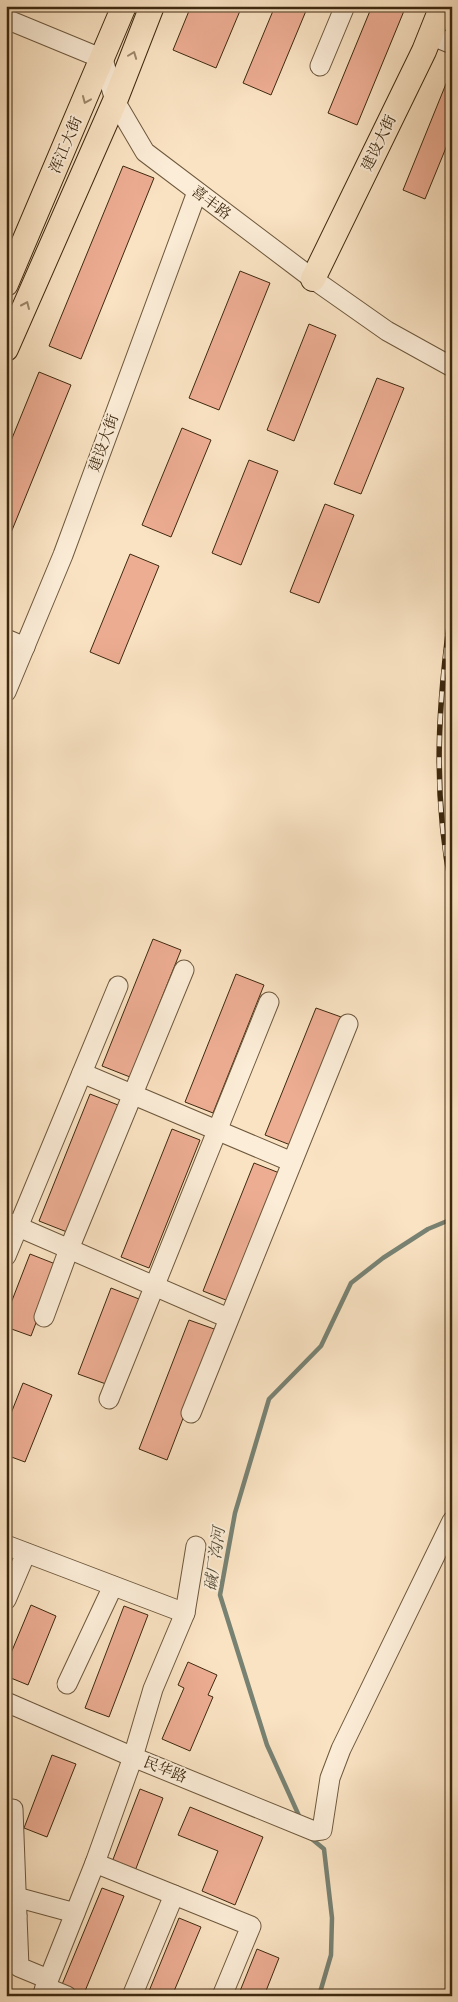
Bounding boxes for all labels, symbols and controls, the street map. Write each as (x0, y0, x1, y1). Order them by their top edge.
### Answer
one-way arrow (127, 52, 137, 60)
one-way arrow (81, 95, 92, 104)
street label: 建设大街 (357, 112, 401, 174)
street label: 浑江大街 (46, 114, 86, 176)
street label: 喜丰路 (187, 182, 235, 224)
one-way arrow (19, 301, 30, 310)
street label: 建设大街 (85, 412, 123, 474)
water label: 碱厂沟河 (201, 1523, 230, 1592)
street label: 民华路 (141, 1753, 189, 1787)

